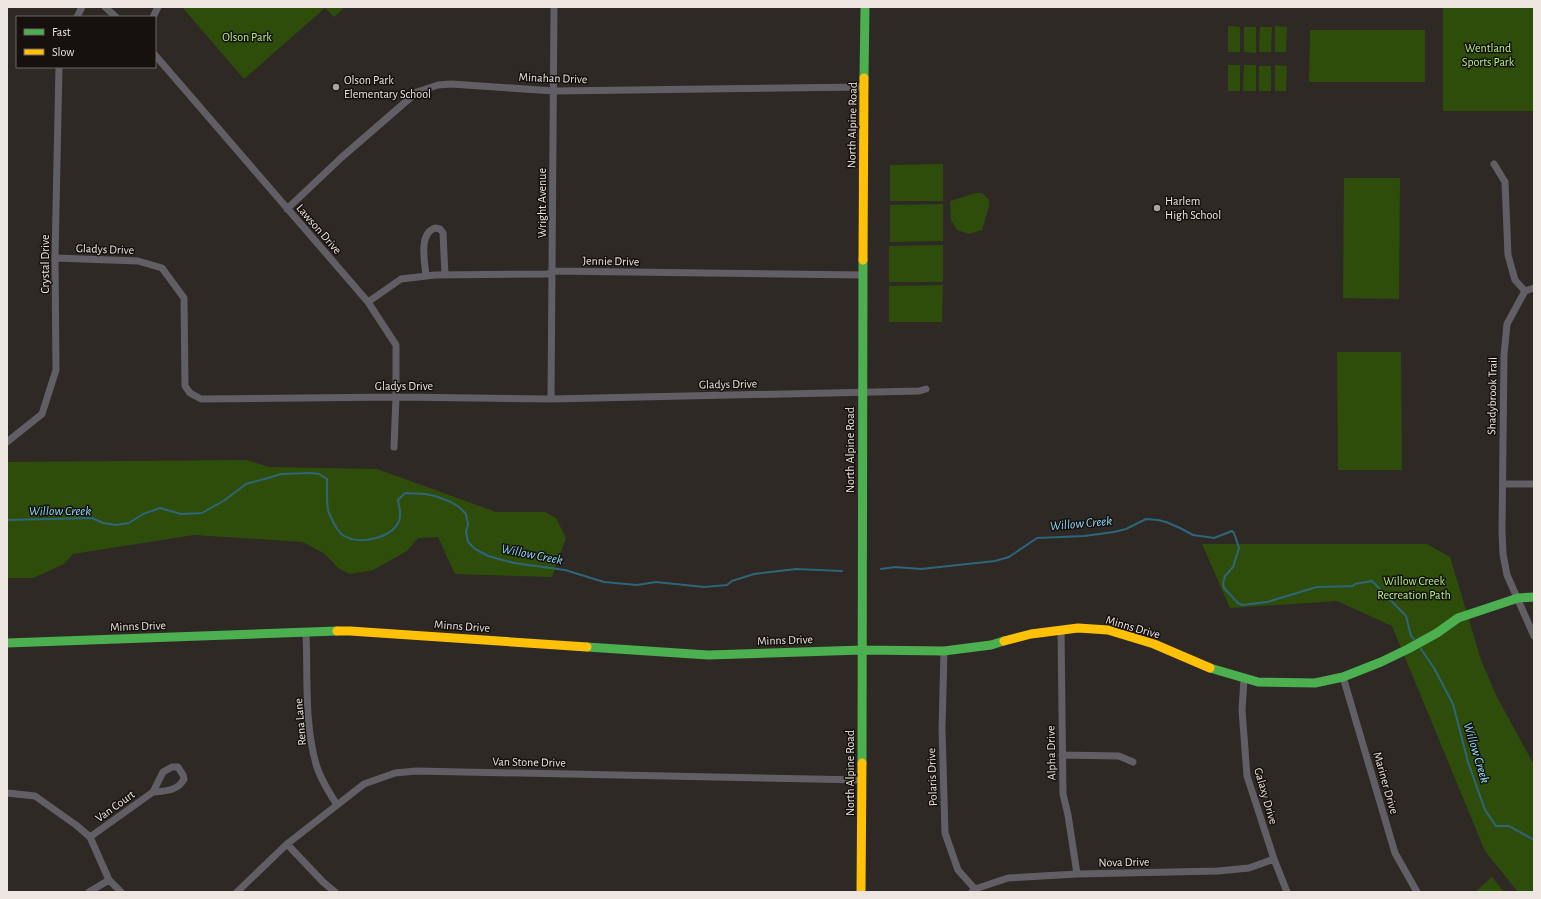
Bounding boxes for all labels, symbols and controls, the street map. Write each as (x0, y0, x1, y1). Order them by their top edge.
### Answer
legend (16, 16, 156, 68)
text: Fast (52, 26, 71, 38)
park label: Olson Park (222, 31, 272, 43)
park label: Wentland Sports Park (1462, 42, 1515, 68)
text: Slow (52, 46, 74, 58)
street label: Minahan Drive (518, 71, 588, 85)
place label: Olson Park Elementary School (344, 74, 431, 101)
marker: Olson Park Elementary School (331, 82, 341, 92)
street label: North Alpine Road (845, 82, 859, 168)
street label: Wright Avenue (536, 168, 548, 238)
place label: Harlem High School (1165, 195, 1221, 221)
street label: Lawson Drive (294, 202, 344, 256)
marker: Harlem High School (1152, 203, 1162, 213)
street label: Crystal Drive (39, 235, 52, 293)
street label: Gladys Drive (76, 242, 134, 257)
street label: Jennie Drive (583, 255, 639, 267)
street label: Shadybrook Trail (1485, 357, 1500, 435)
street label: Gladys Drive (699, 377, 757, 392)
street label: Gladys Drive (375, 380, 433, 393)
street label: North Alpine Road (844, 407, 856, 493)
water label: Willow Creek (29, 505, 91, 518)
water label: Willow Creek (1049, 515, 1113, 533)
water label: Willow Creek (500, 543, 564, 567)
park label: Willow Creek Recreation Path (1377, 575, 1451, 601)
street label: Minns Drive (1104, 614, 1162, 640)
street label: Minns Drive (434, 618, 490, 634)
street label: Minns Drive (110, 619, 166, 633)
street label: Minns Drive (757, 633, 813, 647)
street label: Rena Lane (292, 698, 308, 746)
water label: Willow Creek (1461, 721, 1491, 785)
street label: Alpha Drive (1045, 726, 1057, 780)
street label: North Alpine Road (844, 730, 856, 816)
street label: Polaris Drive (925, 748, 939, 806)
street label: Mariner Drive (1371, 751, 1401, 815)
street label: Van Stone Drive (492, 755, 566, 769)
street label: Galaxy Drive (1251, 766, 1280, 826)
street label: Van Court (93, 788, 137, 824)
street label: Nova Drive (1098, 856, 1150, 868)

